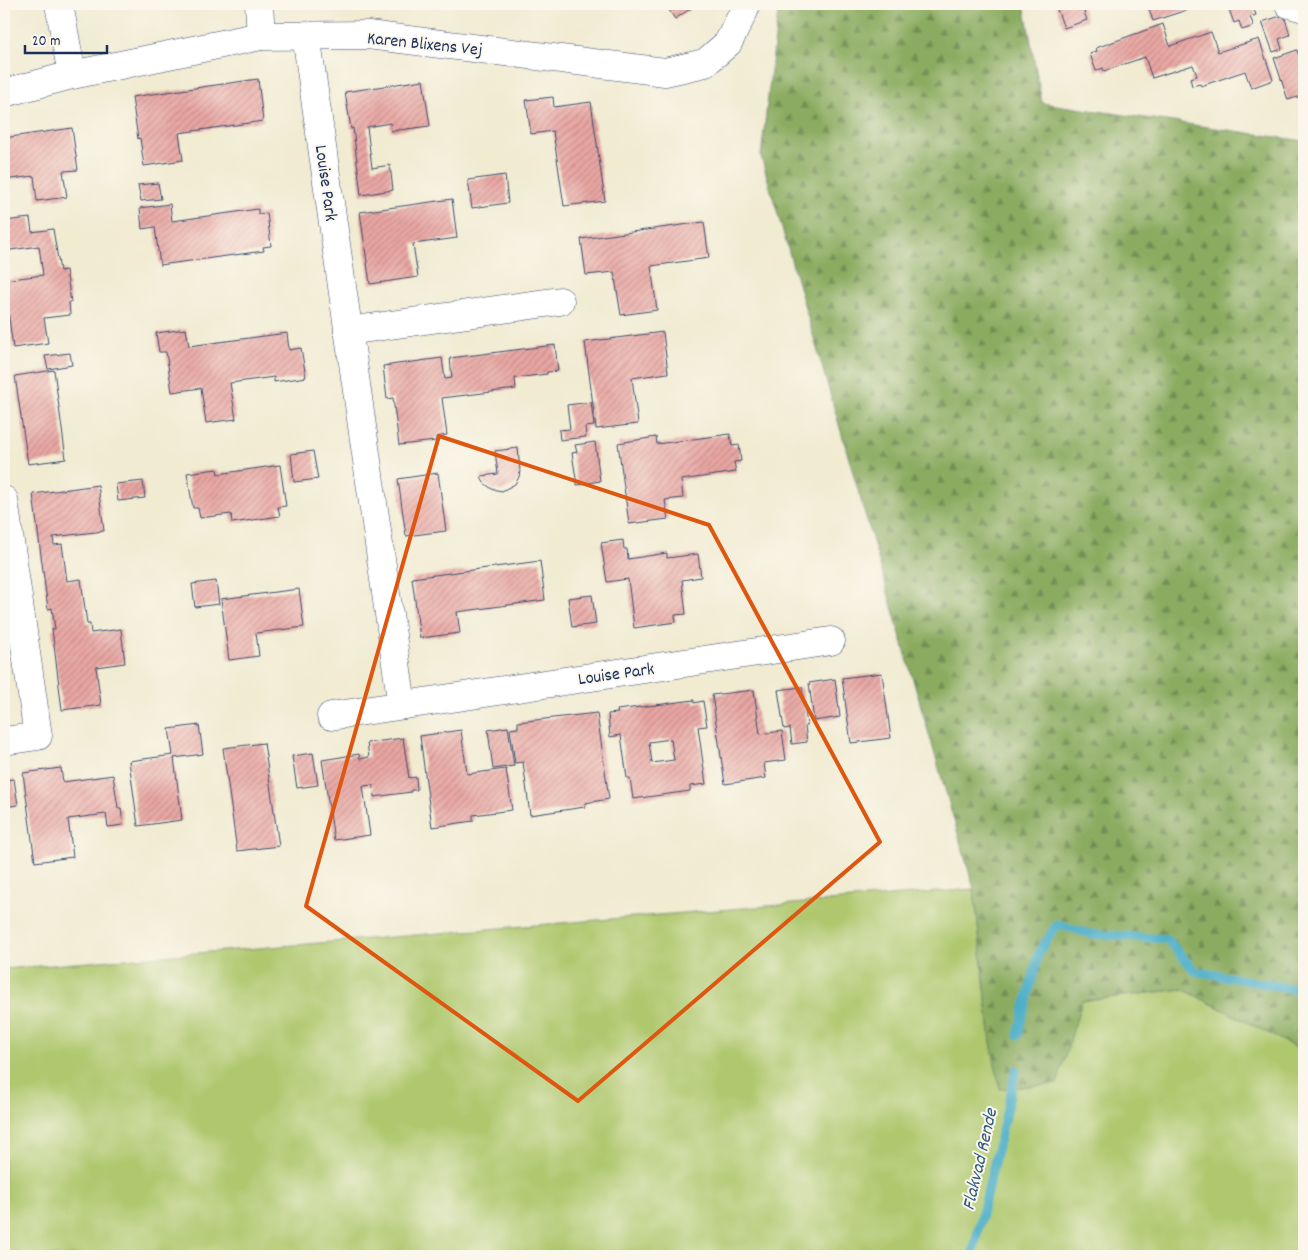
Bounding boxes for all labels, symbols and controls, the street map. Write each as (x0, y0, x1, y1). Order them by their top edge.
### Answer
scale bar (25, 22, 108, 54)
street label: Karen Blixens Vej (366, 27, 484, 64)
text: 20 m (32, 31, 60, 53)
street label: Louise Park (307, 144, 342, 223)
street label: Louise Park (577, 658, 656, 693)
water label: Flakvad Rende (957, 1105, 1007, 1213)

